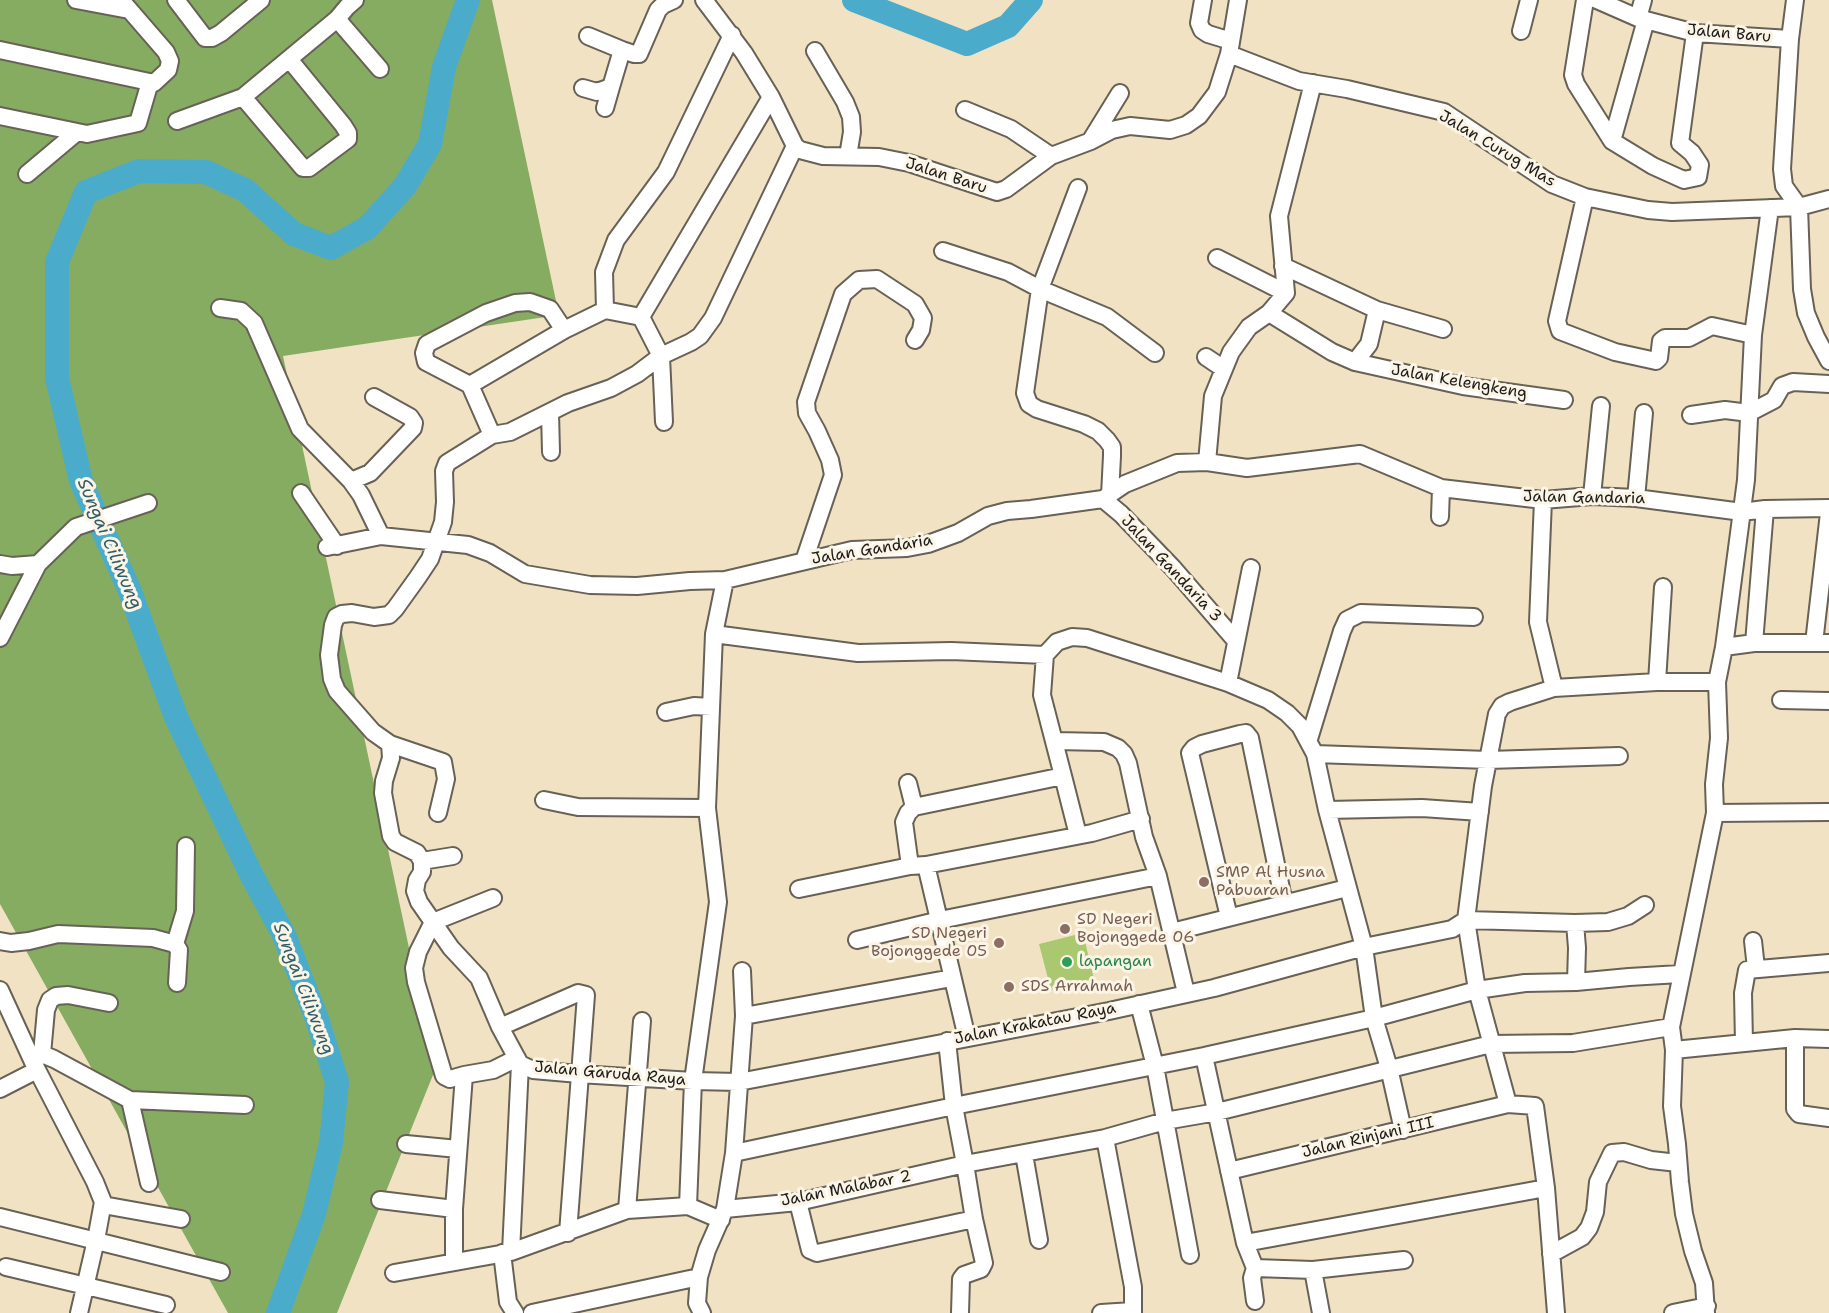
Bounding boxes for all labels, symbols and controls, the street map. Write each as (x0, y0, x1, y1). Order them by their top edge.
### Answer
street label: Jalan Baru (1686, 21, 1772, 47)
street label: Jalan Curug Mas (1435, 107, 1559, 191)
street label: Jalan Baru (903, 154, 989, 198)
street label: Jalan Kelengkeng (1389, 361, 1529, 403)
water label: Sungai Ciliwung (72, 476, 146, 612)
street label: Jalan Gandaria (1523, 487, 1645, 509)
street label: Jalan Gandaria 3 (1117, 512, 1225, 626)
street label: Jalan Gandaria (810, 531, 934, 569)
place label: SMP Al Husna Pabuaran (1216, 863, 1325, 901)
marker: SMP Al Husna Pabuaran (1197, 875, 1211, 889)
place label: SD Negeri Bojonggede 06 (1077, 910, 1194, 948)
water label: Sungai Ciliwung (268, 920, 338, 1058)
marker: SD Negeri Bojonggede 06 (1058, 922, 1072, 936)
place label: SD Negeri Bojonggede 05 (871, 924, 987, 962)
marker: SD Negeri Bojonggede 05 (992, 936, 1006, 950)
place label: lapangan (1079, 952, 1152, 972)
marker: lapangan (1060, 955, 1074, 969)
place label: SDS Arrahmah (1021, 977, 1133, 997)
marker: SDS Arrahmah (1002, 980, 1016, 994)
street label: Jalan Krakatau Raya (953, 999, 1117, 1049)
street label: Jalan Garuda Raya (533, 1058, 687, 1090)
street label: Jalan Rinjani III (1300, 1113, 1436, 1163)
street label: Jalan Malabar 2 (779, 1167, 913, 1211)

